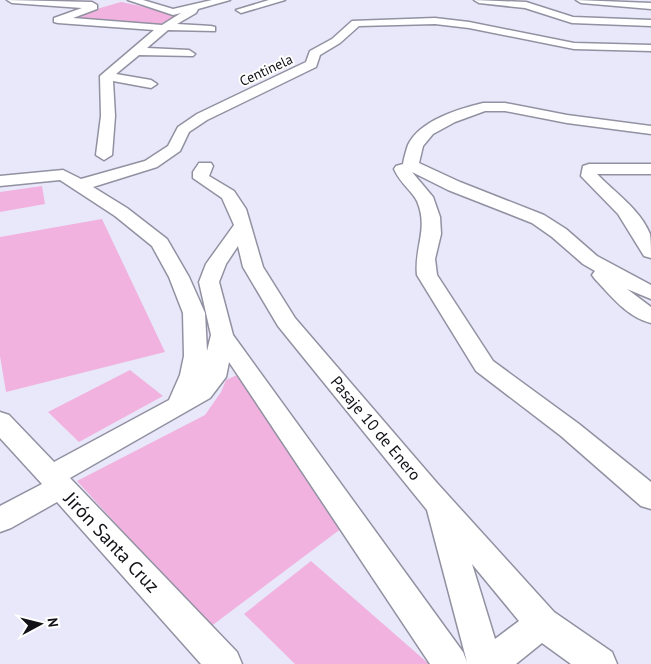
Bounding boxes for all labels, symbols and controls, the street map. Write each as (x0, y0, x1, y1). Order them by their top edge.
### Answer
street label: Centinela (237, 50, 295, 90)
street label: Pasaje 10 de Enero (327, 372, 425, 484)
street label: Jirón Santa Cruz (58, 486, 165, 597)
north arrow (15, 599, 65, 649)
text: N (43, 617, 62, 628)

